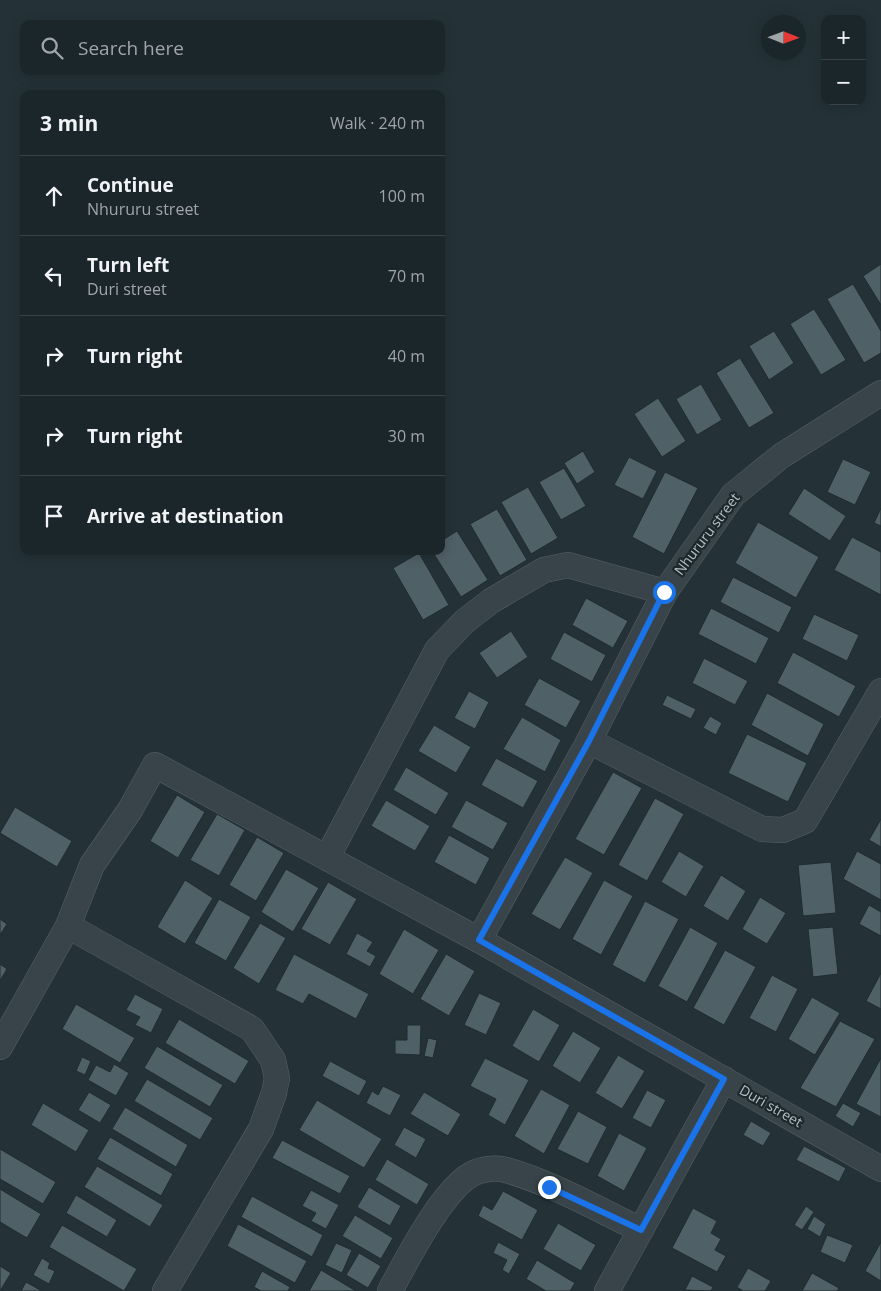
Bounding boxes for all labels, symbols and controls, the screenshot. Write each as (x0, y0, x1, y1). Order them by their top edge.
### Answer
north arrow (761, 15, 806, 60)
map controls (821, 15, 866, 105)
button: + (821, 15, 866, 60)
search box (20, 20, 445, 75)
icon: search (38, 34, 66, 62)
text: Search here (78, 35, 184, 61)
button: − (821, 60, 866, 105)
text: 3 min (40, 109, 98, 137)
text: Walk · 240 m (330, 112, 425, 134)
text: Continue (87, 172, 174, 198)
icon: ahead (40, 182, 68, 210)
text: 100 m (379, 185, 425, 207)
text: Nhururu street (87, 198, 199, 220)
text: Turn left (87, 252, 169, 278)
icon: left (40, 262, 68, 290)
text: 70 m (388, 265, 425, 287)
text: Duri street (87, 278, 167, 300)
icon: right (40, 342, 68, 370)
text: Turn right (87, 343, 182, 369)
text: 40 m (388, 345, 425, 367)
icon: right (40, 422, 68, 450)
text: Turn right (87, 423, 182, 449)
text: 30 m (388, 425, 425, 447)
street label: Nhururu street (670, 489, 744, 579)
icon: arrive (40, 502, 68, 530)
text: Arrive at destination (87, 503, 284, 529)
route start (653, 581, 676, 604)
street label: Duri street (736, 1080, 806, 1131)
route end (538, 1176, 561, 1199)

